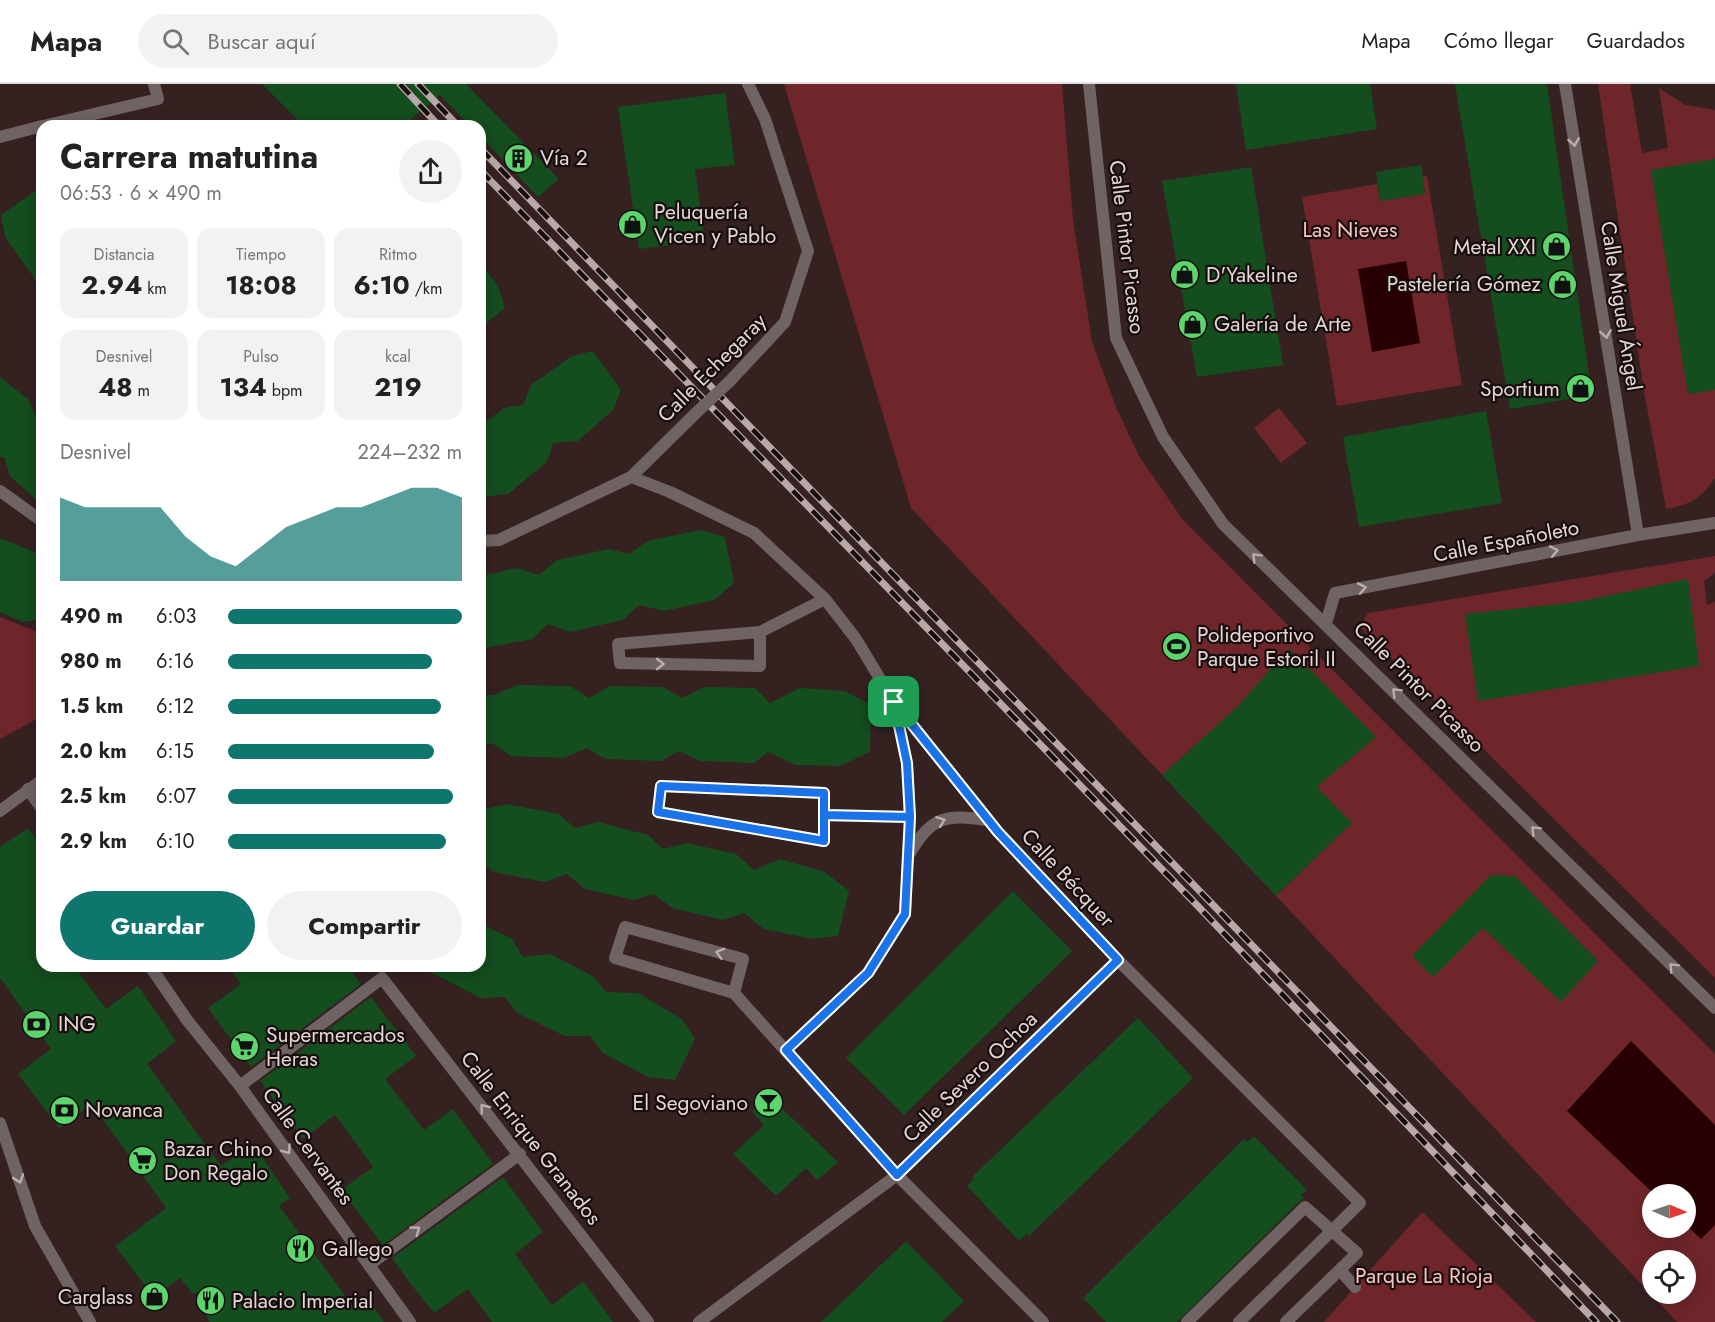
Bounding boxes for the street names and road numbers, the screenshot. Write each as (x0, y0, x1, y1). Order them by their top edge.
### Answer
street label: Calle Pintor Picasso (1101, 158, 1153, 336)
street label: Calle Miguel Ángel (1593, 219, 1649, 393)
street label: Calle Echegaray (651, 306, 774, 429)
street label: Calle Españoleto (1430, 512, 1582, 570)
street label: Calle Pintor Picasso (1347, 615, 1491, 759)
street label: Calle Bécquer (1014, 822, 1122, 934)
street label: Calle Severo Ochoa (896, 1005, 1044, 1149)
street label: Calle Enrique Granados (454, 1045, 608, 1231)
street label: Calle Cervantes (255, 1081, 361, 1211)

